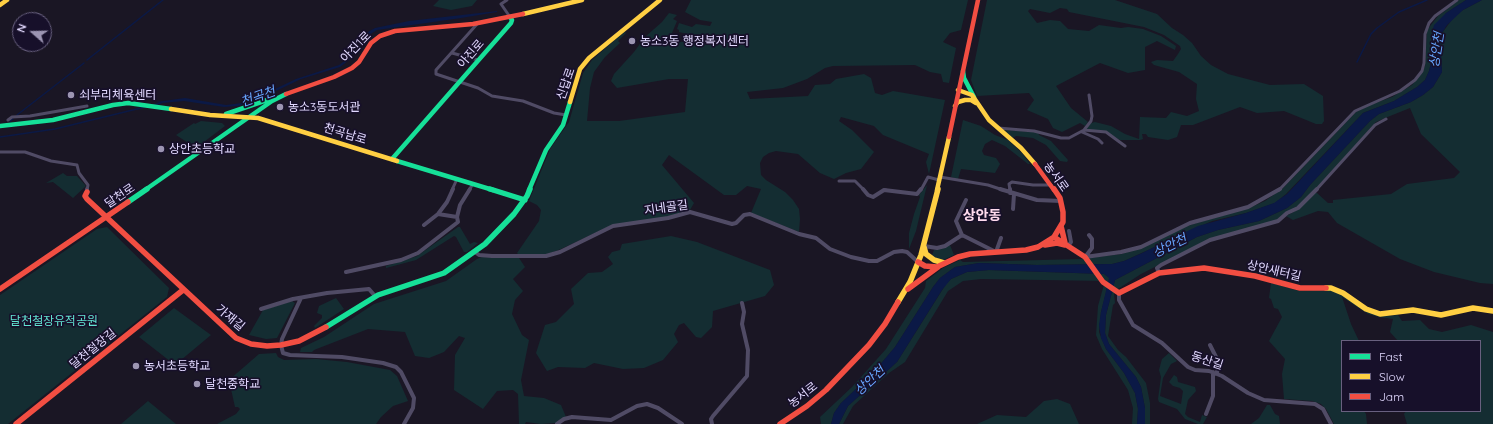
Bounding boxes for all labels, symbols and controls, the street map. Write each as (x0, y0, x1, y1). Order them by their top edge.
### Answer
north arrow (12, 12, 52, 52)
text: N (14, 22, 30, 34)
street label: 아진1로 (338, 28, 374, 66)
water label: 상안천 (1426, 31, 1448, 69)
place label: 농소3동 행정복지센터 (640, 34, 749, 48)
marker: 농소3동 행정복지센터 (627, 36, 637, 46)
street label: 아진로 (455, 37, 487, 71)
street label: 신답로 (554, 66, 578, 102)
water label: 천곡천 (238, 84, 278, 110)
place label: 쇠부리체육센터 (79, 88, 156, 102)
marker: 쇠부리체육센터 (66, 90, 76, 100)
place label: 농소3동도서관 (288, 100, 361, 114)
marker: 농소3동도서관 (275, 102, 285, 112)
street label: 천곡남로 (322, 121, 368, 147)
place label: 상안초등학교 (169, 142, 235, 156)
marker: 상안초등학교 (156, 144, 166, 154)
street label: 농서로 (1041, 159, 1071, 195)
street label: 달천로 (102, 181, 138, 211)
street label: 지네골길 (643, 198, 689, 218)
district label: 상안동 (963, 208, 1001, 224)
water label: 상안천 (1150, 231, 1190, 261)
street label: 상안새터길 (1245, 258, 1303, 284)
street label: 가재길 (213, 302, 247, 334)
park label: 달천철장유적공원 (10, 314, 98, 328)
street label: 달천철장길 (67, 326, 119, 372)
legend (1341, 340, 1481, 412)
street label: 동산길 (1189, 349, 1225, 373)
text: Fast (1379, 349, 1403, 364)
place label: 농서초등학교 (144, 359, 210, 373)
marker: 농서초등학교 (131, 361, 141, 371)
water label: 상안천 (852, 363, 888, 399)
text: Slow (1379, 369, 1405, 384)
place label: 달천중학교 (205, 377, 260, 391)
marker: 달천중학교 (192, 379, 202, 389)
street label: 농서로 (786, 379, 820, 411)
text: Jam (1379, 389, 1404, 404)

